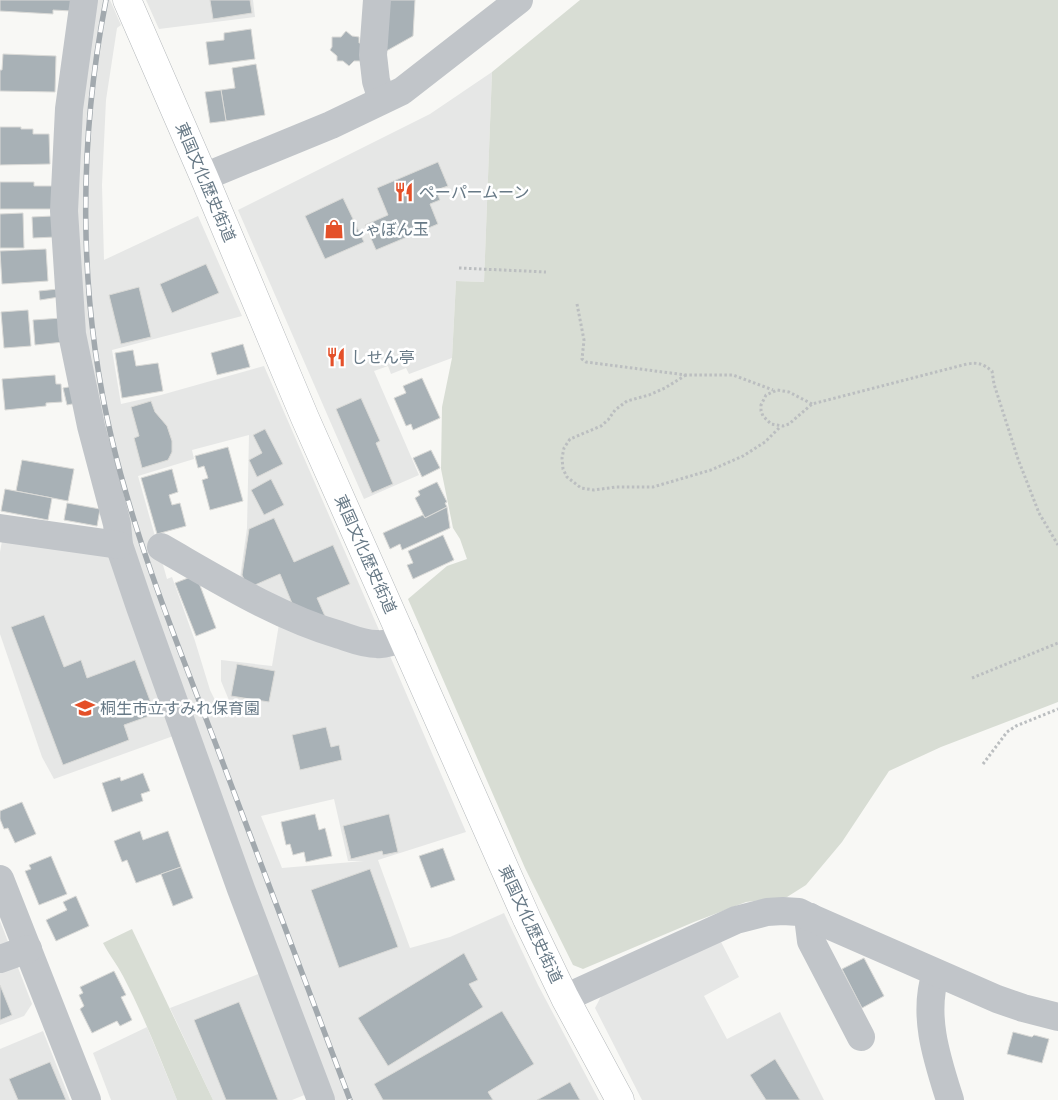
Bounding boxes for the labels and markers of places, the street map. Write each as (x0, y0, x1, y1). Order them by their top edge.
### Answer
restaurant icon: ペーパームーン (393, 181, 415, 203)
place label: ペーパームーン (419, 182, 530, 201)
shop icon: しゃぼん玉 (323, 218, 345, 240)
place label: しゃぼん玉 (349, 219, 429, 238)
restaurant icon: しせん亭 (325, 346, 347, 368)
place label: しせん亭 (351, 347, 415, 366)
school or university icon: 桐生市立すみれ保育園 (74, 697, 96, 719)
place label: 桐生市立すみれ保育園 (100, 698, 260, 717)

